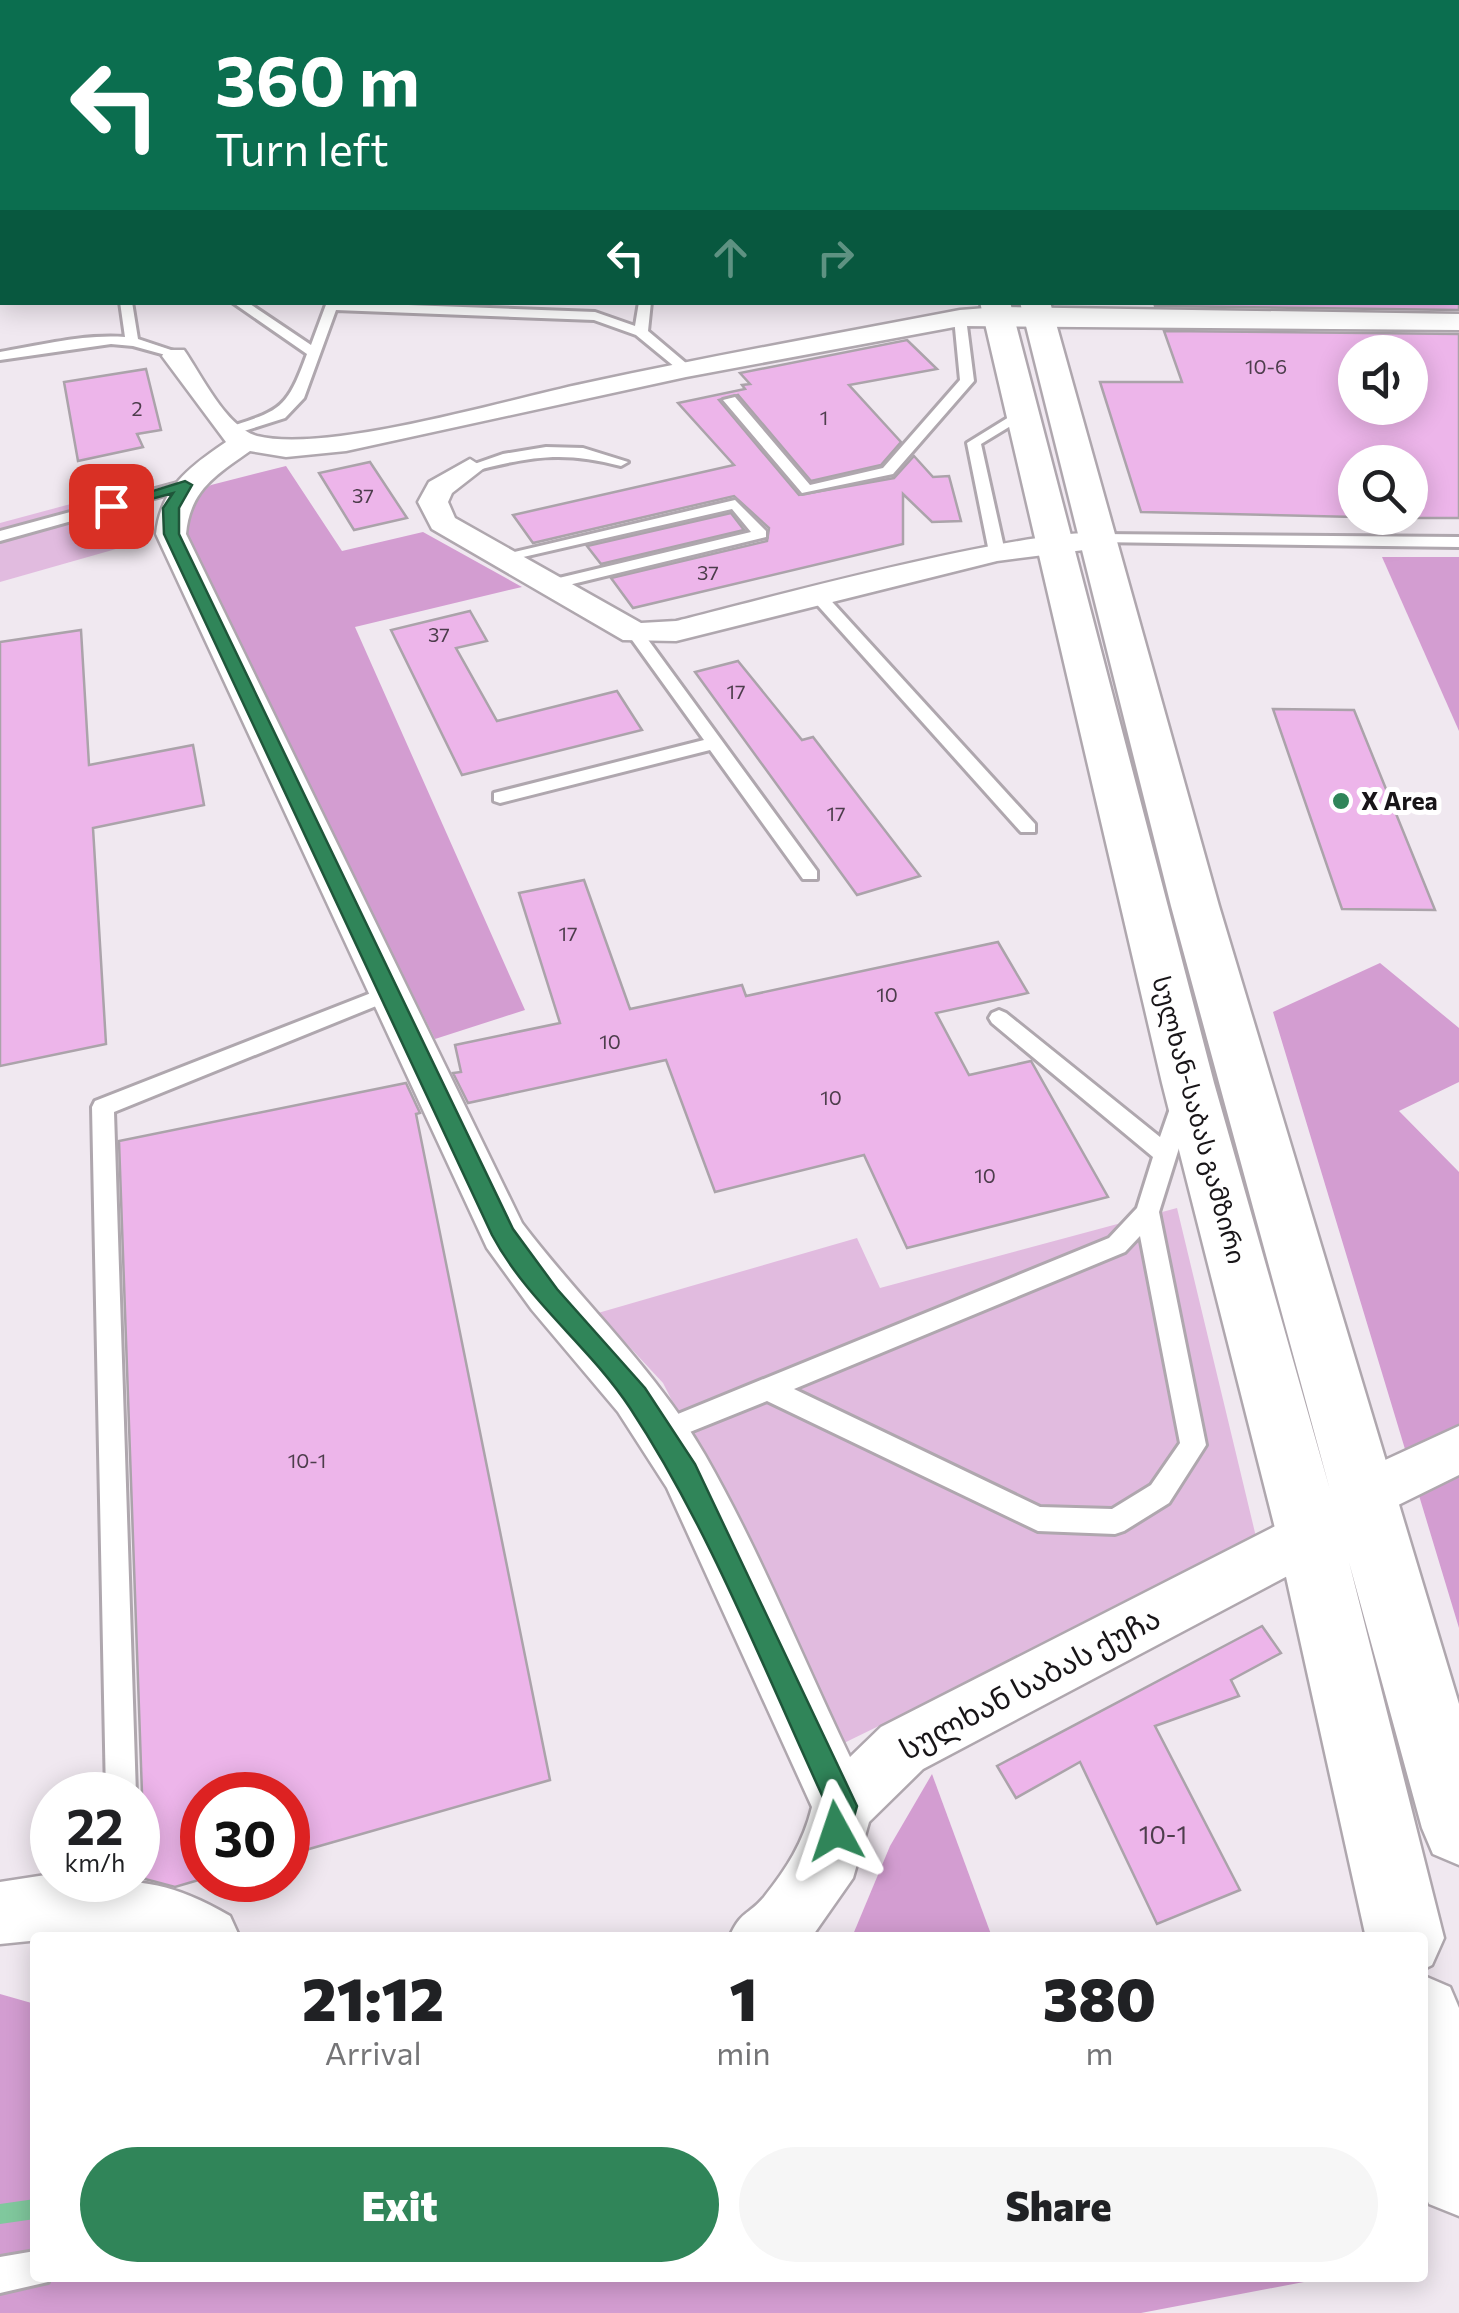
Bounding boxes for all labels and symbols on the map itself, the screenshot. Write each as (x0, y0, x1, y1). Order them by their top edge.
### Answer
house number: 10-6 (1245, 354, 1287, 378)
house number: 2 (131, 396, 143, 420)
house number: 1 (820, 405, 828, 429)
pin (69, 464, 154, 549)
house number: 37 (352, 483, 374, 507)
house number: 37 (697, 560, 719, 584)
house number: 37 (428, 622, 450, 646)
house number: 17 (726, 679, 746, 703)
place label: X Area (1361, 785, 1438, 815)
marker: X Area (1330, 790, 1352, 812)
house number: 17 (826, 801, 846, 825)
house number: 17 (558, 921, 578, 945)
street label: სულხან-საბას გამზირი (1145, 973, 1253, 1267)
house number: 10 (876, 982, 898, 1006)
house number: 10 (599, 1029, 621, 1053)
house number: 10 (820, 1085, 842, 1109)
house number: 10 (974, 1163, 996, 1187)
house number: 10-1 (288, 1448, 326, 1472)
street label: სულხან საბას ქუჩა (892, 1597, 1167, 1768)
speed limit sign: 30 (180, 1772, 310, 1902)
position arrow (784, 1779, 888, 1883)
house number: 10-1 (1139, 1819, 1187, 1849)

